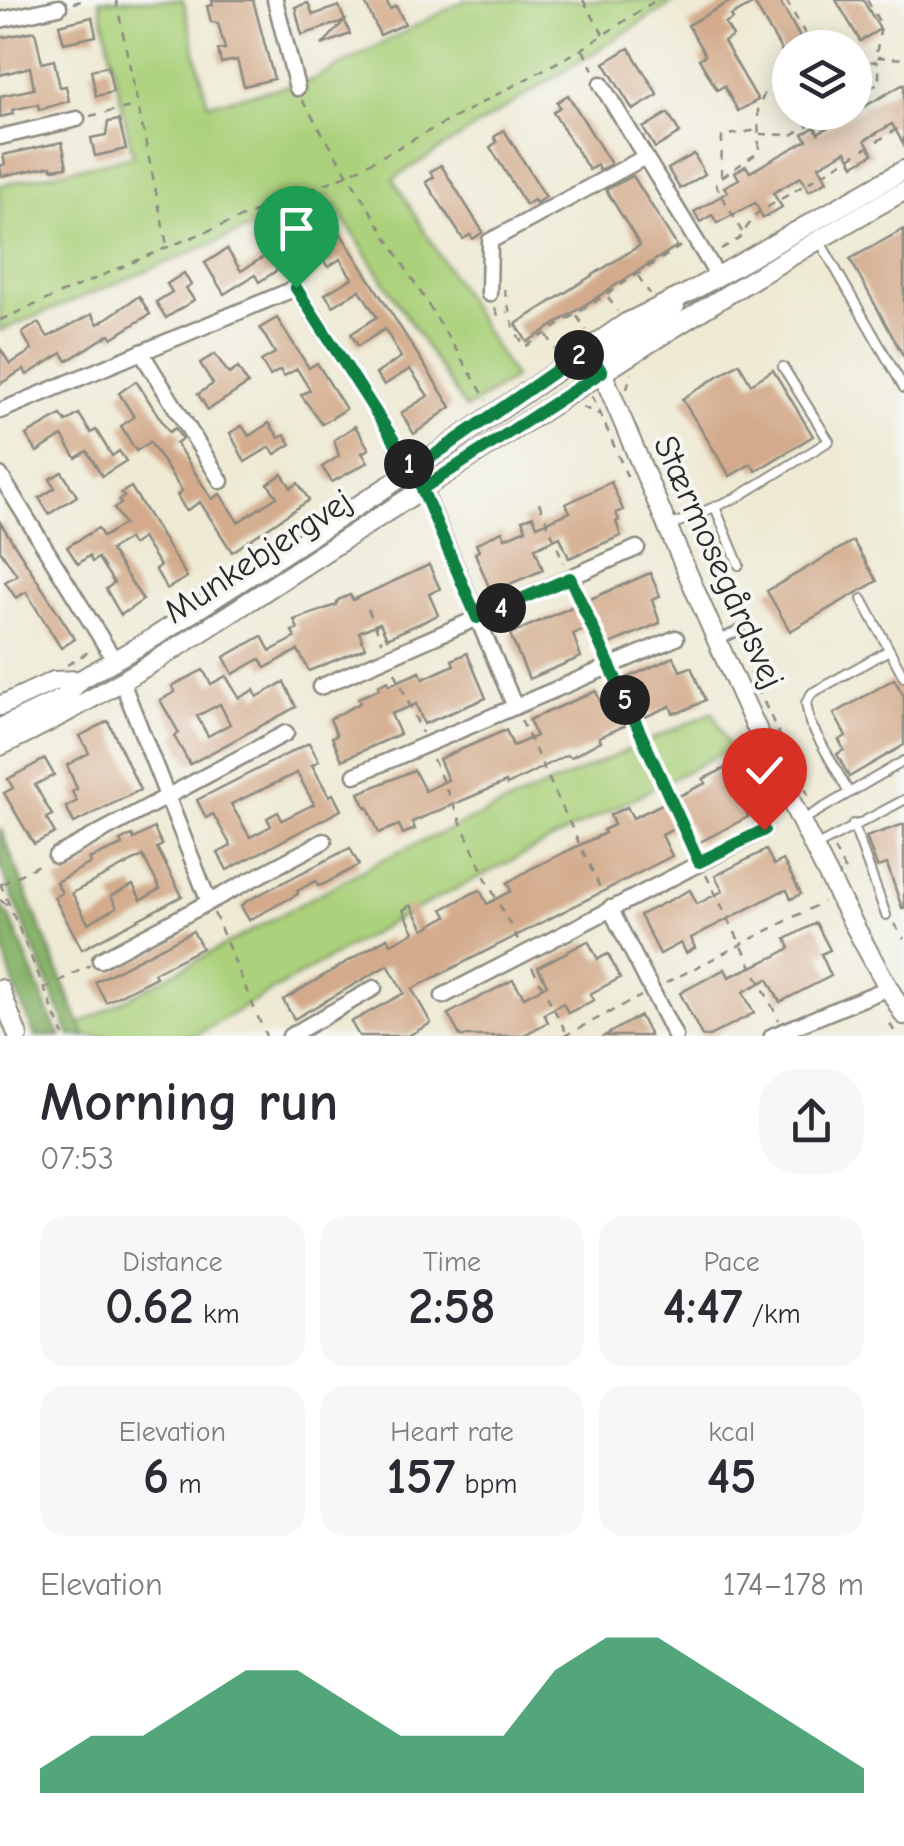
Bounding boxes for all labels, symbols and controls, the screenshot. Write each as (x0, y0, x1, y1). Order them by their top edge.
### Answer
map controls (772, 30, 872, 130)
button: layers (772, 30, 872, 130)
pin (254, 186, 339, 289)
icon: arrive (269, 201, 324, 256)
pin: 2 (554, 330, 604, 380)
text: 2 (572, 339, 586, 371)
street label: Stærmosegårdsvej (645, 429, 793, 695)
pin: 1 (384, 439, 434, 489)
text: 1 (403, 448, 415, 480)
street label: Munkebjergvej (156, 480, 360, 632)
pin: 4 (476, 583, 526, 633)
text: 4 (494, 592, 508, 624)
pin: 5 (600, 675, 650, 725)
text: 5 (618, 684, 632, 716)
pin (722, 728, 807, 831)
icon: check (737, 743, 792, 798)
button: share (759, 1069, 864, 1174)
text: Morning run (40, 1070, 338, 1134)
text: 07:53 (40, 1140, 114, 1177)
text: Distance (122, 1246, 222, 1278)
text: Time (423, 1246, 481, 1278)
text: Pace (703, 1246, 760, 1278)
text: 0.62 (105, 1278, 194, 1336)
text: 2:58 (408, 1278, 496, 1336)
text: 4:47 (663, 1278, 742, 1336)
text: km (194, 1298, 240, 1330)
text: /km (742, 1298, 801, 1330)
text: Elevation (119, 1416, 226, 1448)
text: Heart rate (390, 1416, 514, 1448)
text: kcal (708, 1416, 755, 1448)
text: 6 (143, 1448, 169, 1506)
text: 157 (386, 1448, 455, 1506)
text: 45 (707, 1448, 757, 1506)
text: m (169, 1468, 202, 1500)
text: bpm (455, 1468, 518, 1500)
text: Elevation (40, 1566, 163, 1603)
text: 174–178 m (723, 1566, 864, 1603)

